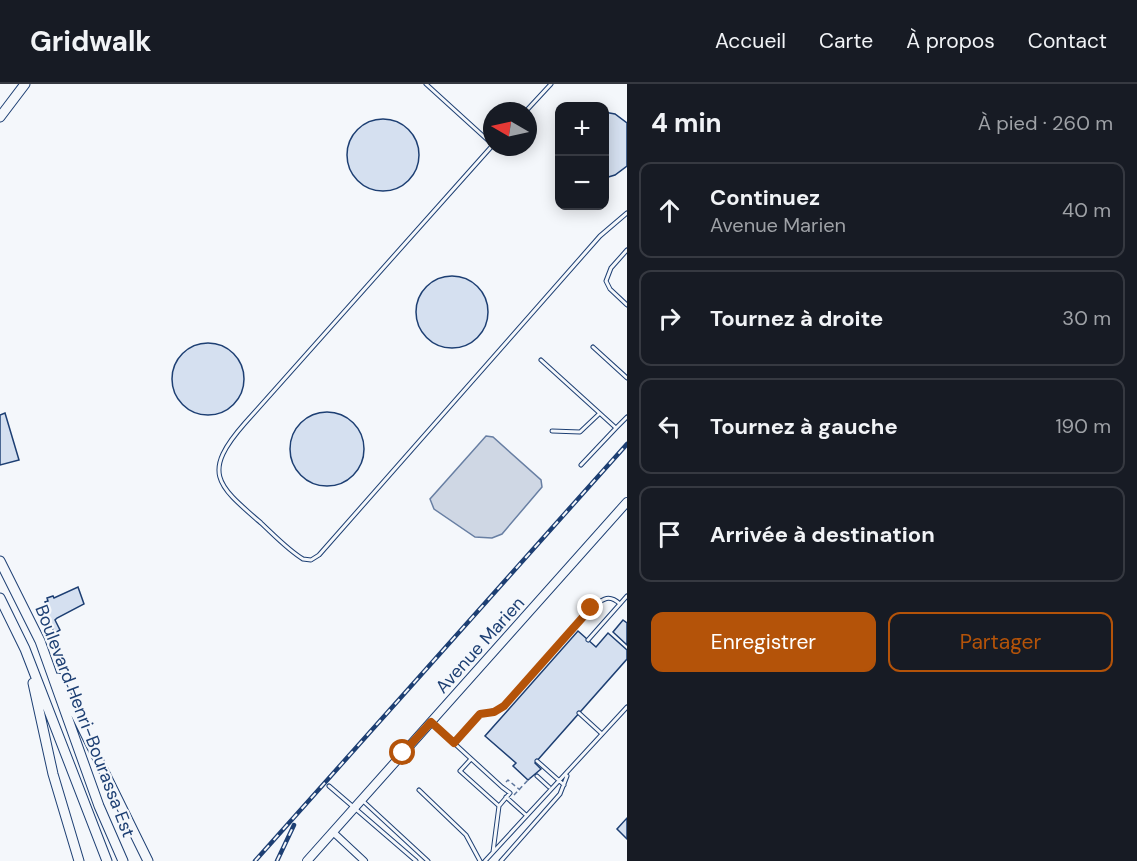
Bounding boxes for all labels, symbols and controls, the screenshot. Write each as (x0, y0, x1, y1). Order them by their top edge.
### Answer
text: Gridwalk (30, 23, 152, 60)
text: Accueil (715, 27, 786, 55)
text: Carte (819, 27, 873, 55)
text: À propos (906, 27, 995, 55)
text: Contact (1028, 27, 1107, 55)
north arrow (483, 102, 537, 156)
map controls (555, 102, 609, 210)
button: + (555, 102, 609, 156)
text: 4 min (651, 106, 722, 140)
text: À pied · 260 m (978, 110, 1113, 136)
button: − (555, 156, 609, 210)
text: Continuez (710, 183, 820, 212)
icon: ahead (653, 194, 686, 227)
text: 40 m (1062, 197, 1111, 223)
text: Avenue Marien (710, 212, 846, 238)
icon: right (653, 302, 686, 335)
text: Tournez à droite (710, 304, 883, 333)
text: 30 m (1062, 305, 1111, 331)
icon: left (653, 410, 686, 443)
text: Tournez à gauche (710, 412, 898, 441)
text: 190 m (1055, 413, 1111, 439)
icon: arrive (653, 518, 686, 551)
text: Arrivée à destination (710, 520, 935, 549)
street label: Avenue Marien (430, 591, 530, 699)
route end (577, 594, 603, 620)
street label: Boulevard Henri-Bourassa Est (29, 601, 141, 841)
button: Enregistrer (651, 612, 876, 672)
button: Partager (888, 612, 1113, 672)
route start (389, 739, 415, 765)

